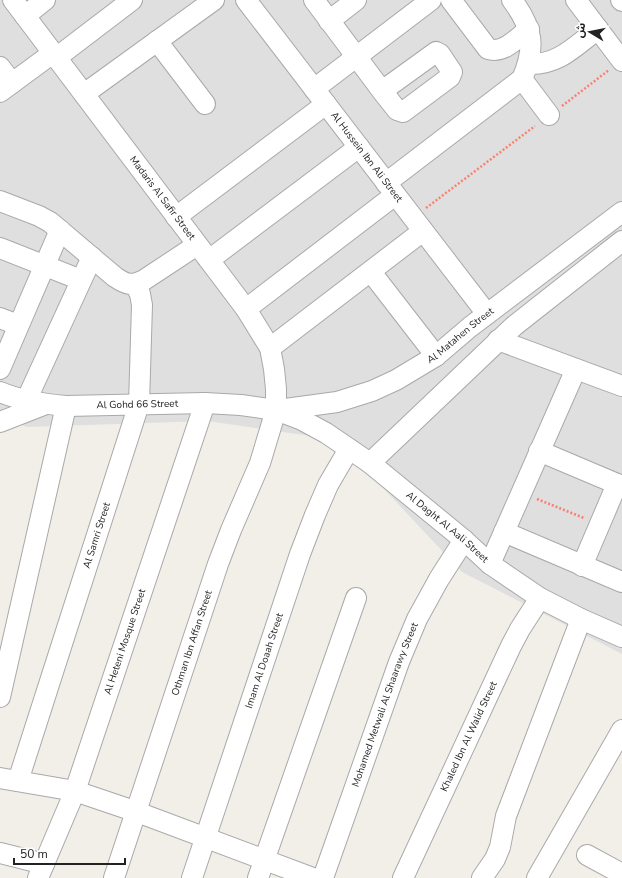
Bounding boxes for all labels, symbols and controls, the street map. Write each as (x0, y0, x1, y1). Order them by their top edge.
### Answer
north arrow (570, 12, 610, 52)
text: ش (572, 22, 589, 39)
street label: Al Hussein Ibn Ali Street (327, 109, 406, 206)
street label: Madaris Al Safir Street (126, 153, 199, 243)
street label: Al Matahen Street (424, 304, 497, 367)
street label: Al Gohd 66 Street (96, 397, 179, 412)
street label: Al Daght Al Aali Street (403, 488, 492, 566)
street label: Al Samri Street (80, 500, 114, 570)
street label: Al Heteni Mosque Street (101, 586, 149, 696)
street label: Othman Ibn Affan Street (168, 588, 216, 698)
street label: Imam Al Doaah Street (242, 611, 287, 710)
street label: Mohamed Metwali Al Shaarawy Street (349, 620, 422, 789)
street label: Khaled Ibn Al Walid Street (437, 679, 501, 794)
scale bar (14, 840, 125, 866)
text: 50 m (20, 846, 48, 862)

